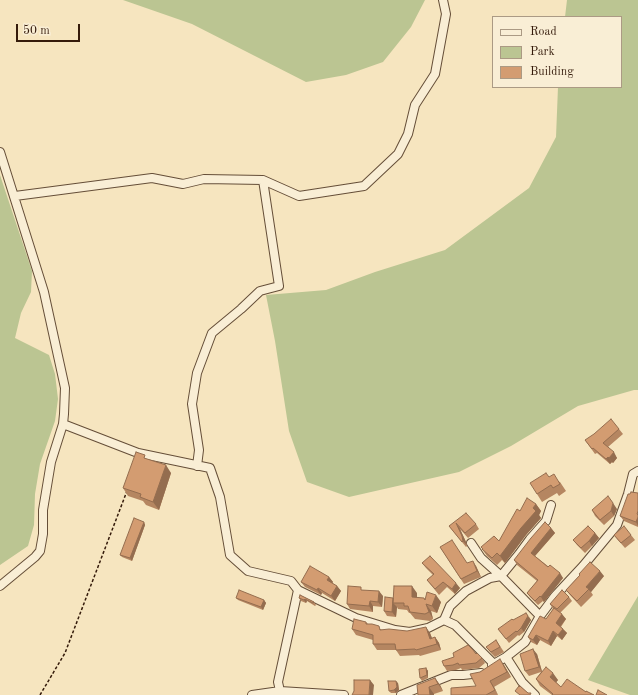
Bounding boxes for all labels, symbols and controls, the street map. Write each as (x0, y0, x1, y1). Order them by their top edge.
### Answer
scale bar (18, 16, 82, 42)
legend (492, 16, 622, 88)
text: 50 m (23, 25, 50, 37)
text: Road (530, 26, 557, 38)
text: Park (530, 46, 555, 58)
text: Building (530, 66, 574, 78)

